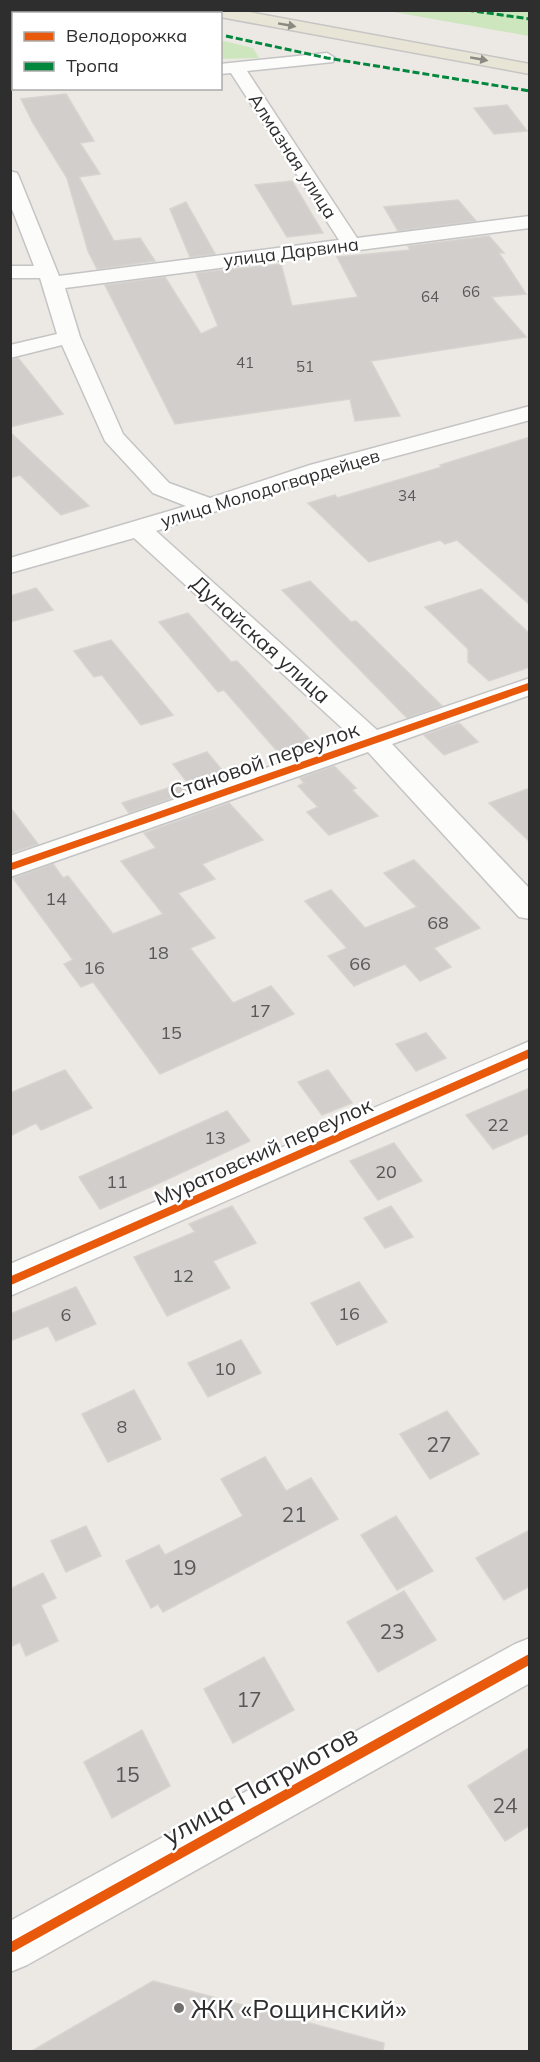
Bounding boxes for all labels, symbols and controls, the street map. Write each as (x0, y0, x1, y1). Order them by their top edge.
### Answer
legend (12, 12, 222, 90)
one-way arrow (278, 21, 297, 30)
text: Велодорожка (66, 24, 187, 47)
text: Тропа (66, 54, 119, 77)
one-way arrow (470, 55, 489, 64)
street label: Алмазная улица (244, 89, 342, 223)
street label: улица Дарвина (222, 232, 360, 272)
house number: 66 (462, 282, 480, 301)
house number: 64 (421, 287, 439, 306)
house number: 41 (236, 353, 254, 372)
house number: 51 (296, 357, 314, 376)
street label: улица Молодогвардейцев (158, 444, 382, 532)
house number: 34 (398, 486, 416, 505)
street label: Дунайская улица (186, 570, 336, 708)
street label: Становой переулок (166, 715, 363, 805)
house number: 14 (45, 887, 67, 910)
house number: 68 (427, 911, 449, 934)
house number: 18 (147, 941, 169, 964)
house number: 66 (349, 952, 371, 975)
house number: 16 (83, 956, 105, 979)
house number: 17 (249, 999, 271, 1022)
house number: 15 (160, 1021, 182, 1044)
street label: Муратовский переулок (150, 1091, 377, 1211)
house number: 22 (487, 1113, 509, 1136)
house number: 13 (204, 1126, 226, 1149)
house number: 20 (375, 1160, 397, 1183)
house number: 11 (106, 1170, 128, 1193)
house number: 12 (172, 1264, 194, 1287)
house number: 16 (338, 1302, 360, 1325)
house number: 6 (61, 1303, 71, 1326)
house number: 10 (214, 1357, 236, 1380)
house number: 8 (117, 1415, 127, 1438)
house number: 27 (426, 1431, 452, 1457)
house number: 21 (281, 1501, 307, 1527)
house number: 19 (171, 1554, 197, 1580)
house number: 23 (379, 1618, 405, 1644)
house number: 17 (236, 1686, 262, 1712)
street label: улица Патриотов (157, 1718, 363, 1852)
house number: 15 (114, 1761, 140, 1787)
house number: 24 (492, 1792, 518, 1818)
place label: ЖК «Рощинский» (191, 1992, 407, 2025)
marker: ЖК «Рощинский» (172, 2001, 186, 2015)

